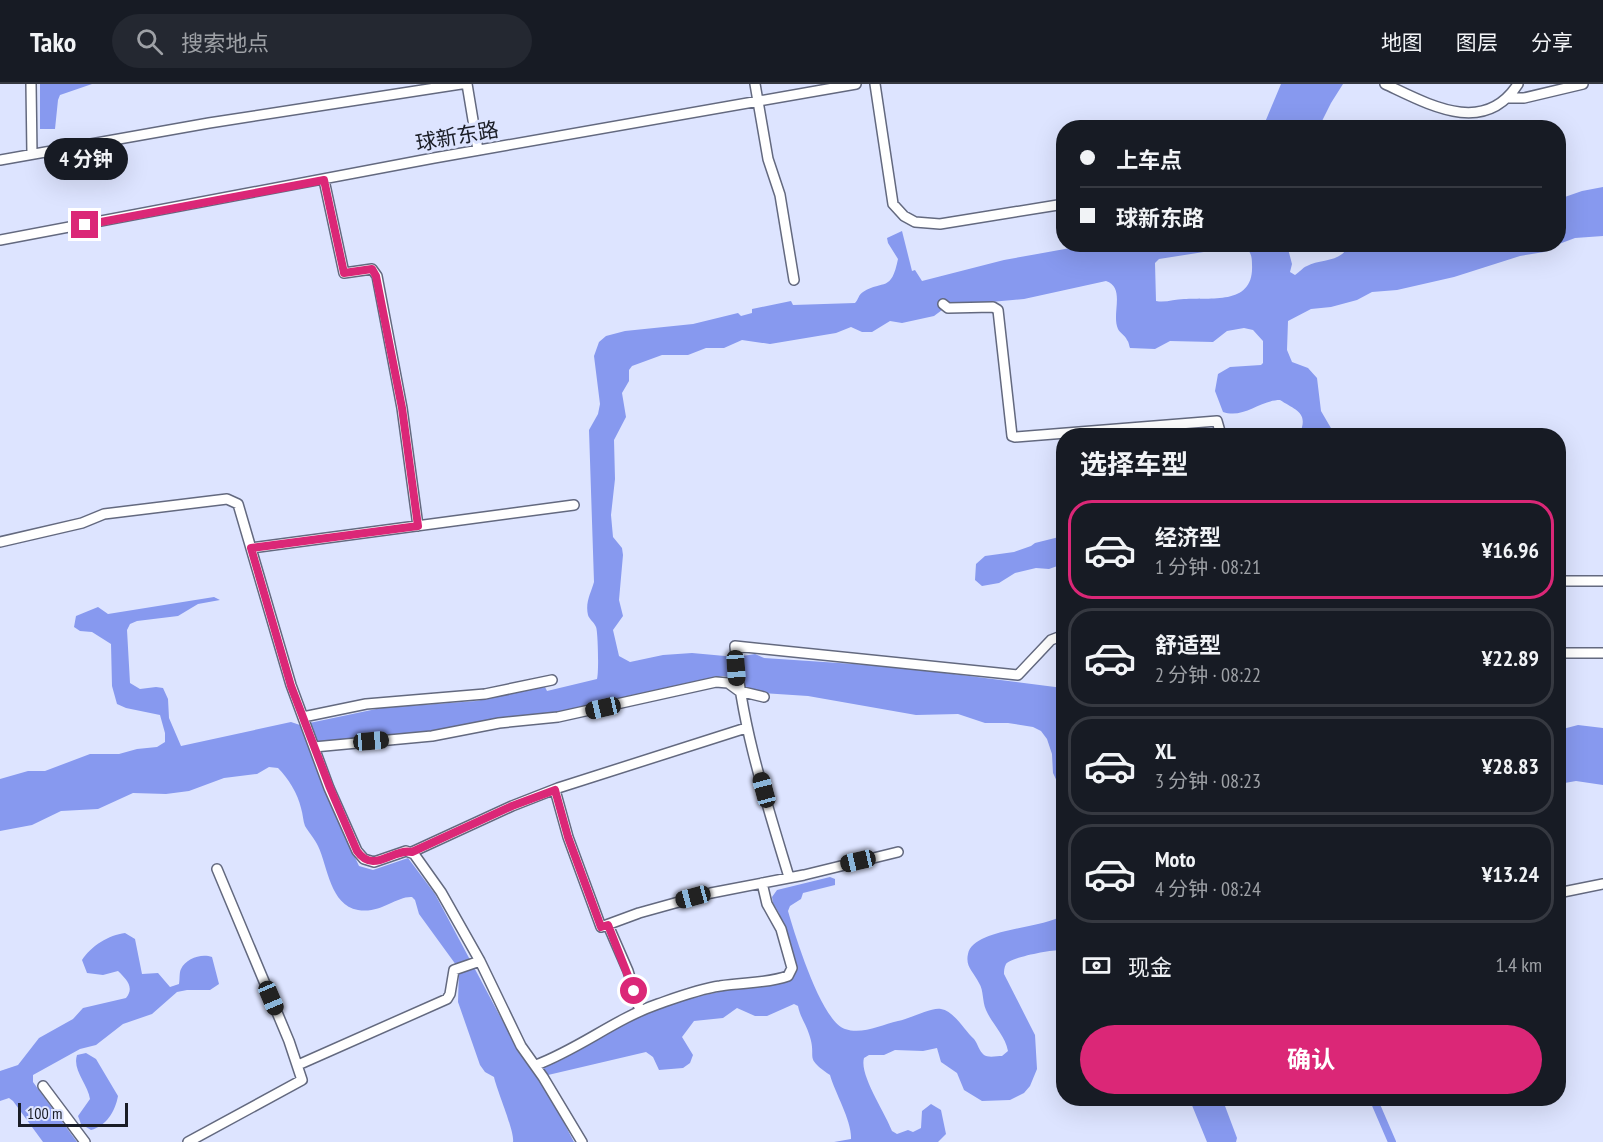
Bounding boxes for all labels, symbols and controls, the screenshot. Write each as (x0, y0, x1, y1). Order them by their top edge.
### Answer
search box (112, 14, 532, 68)
text: Tako (30, 23, 76, 60)
icon: search (133, 25, 166, 58)
text: 搜索地点 (181, 29, 269, 57)
text: 地图 (1381, 29, 1423, 56)
text: 图层 (1456, 29, 1498, 56)
text: 分享 (1531, 29, 1573, 56)
street label: 球新东路 (413, 115, 501, 157)
callout: 4 分钟 (43, 138, 127, 180)
text: 4 分钟 (59, 146, 113, 172)
text: 上车点 (1116, 146, 1182, 174)
text: 球新东路 (1116, 204, 1204, 232)
route end (71, 211, 98, 238)
text: 选择车型 (1080, 447, 1188, 481)
icon: car (1083, 523, 1137, 577)
text: 经济型 (1155, 523, 1221, 551)
text: ¥16.96 (1482, 536, 1539, 564)
text: 1 分钟 · 08:21 (1155, 554, 1261, 580)
icon: car (1083, 631, 1137, 685)
text: 舒适型 (1155, 631, 1221, 659)
text: ¥22.89 (1482, 644, 1539, 672)
car (726, 649, 746, 687)
text: 2 分钟 · 08:22 (1155, 662, 1261, 688)
car (583, 695, 623, 721)
car (352, 730, 390, 752)
text: XL (1155, 737, 1176, 765)
icon: car (1083, 739, 1137, 793)
text: ¥28.83 (1482, 752, 1539, 780)
text: 3 分钟 · 08:23 (1155, 768, 1261, 794)
car (751, 770, 777, 810)
text: Moto (1155, 845, 1196, 873)
icon: car (1083, 847, 1137, 901)
car (838, 848, 878, 874)
text: ¥13.24 (1482, 860, 1539, 888)
text: 4 分钟 · 08:24 (1155, 876, 1261, 902)
car (673, 884, 713, 910)
icon: cash (1080, 949, 1113, 982)
text: 1.4 km (1495, 952, 1542, 978)
text: 现金 (1128, 953, 1172, 981)
route start (620, 977, 647, 1004)
car (256, 978, 286, 1018)
button: 确认 (1080, 1025, 1542, 1094)
scale bar (18, 1100, 128, 1128)
text: 100 m (27, 1103, 62, 1123)

